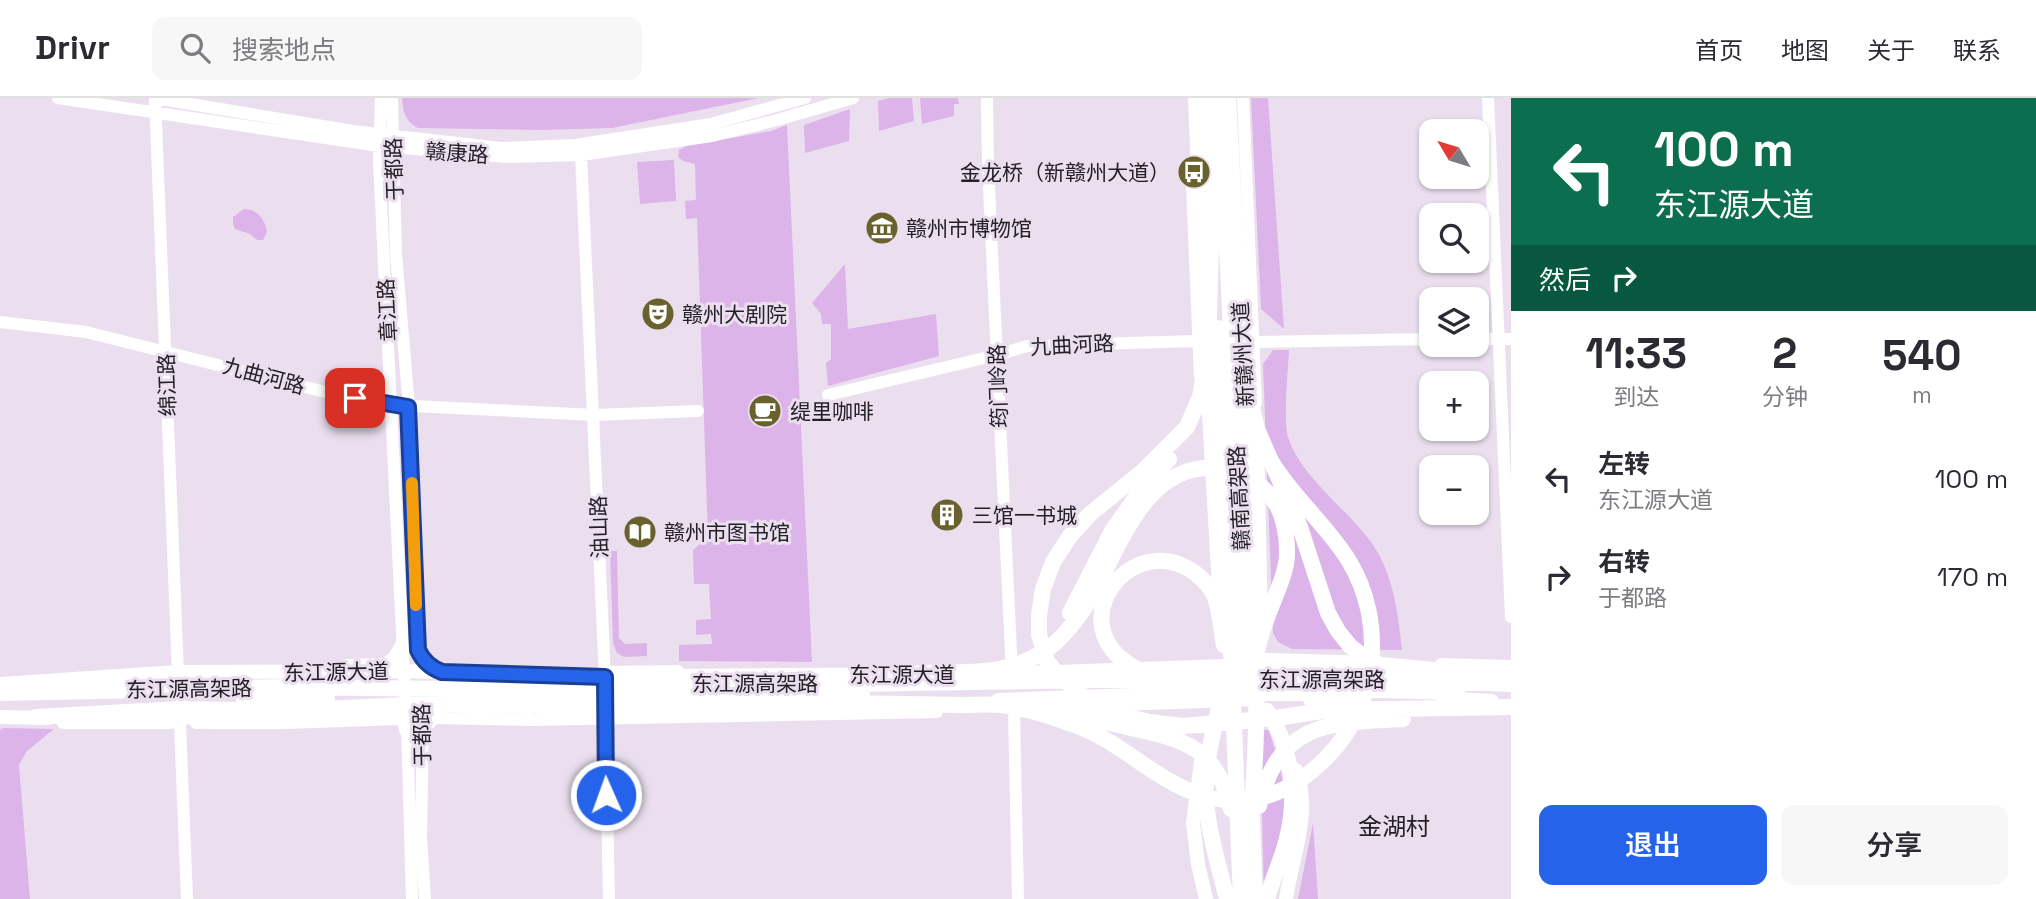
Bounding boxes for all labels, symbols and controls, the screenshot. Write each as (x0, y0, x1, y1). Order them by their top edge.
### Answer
search box (152, 17, 642, 80)
text: Drivr (35, 27, 110, 69)
icon: search (176, 29, 214, 67)
text: 搜索地点 (232, 33, 336, 67)
text: 首页 (1695, 35, 1743, 66)
text: 地图 (1781, 35, 1829, 66)
text: 关于 (1867, 35, 1915, 66)
text: 联系 (1953, 35, 2001, 66)
text: 100 m (1654, 118, 1794, 180)
north arrow (1419, 119, 1489, 189)
map controls (1419, 119, 1489, 525)
icon: left (1539, 126, 1630, 217)
street label: 于都路 (379, 137, 409, 201)
street label: 赣康路 (425, 137, 489, 169)
bus stop icon: 金龙桥（新赣州大道） (1175, 153, 1213, 191)
place label: 金龙桥（新赣州大道） (960, 159, 1170, 186)
text: 东江源大道 (1654, 185, 1814, 225)
button: search (1419, 203, 1489, 273)
museum icon: 赣州市博物馆 (863, 209, 901, 247)
place label: 赣州市博物馆 (906, 215, 1032, 242)
icon: right (1605, 259, 1643, 297)
text: 然后 (1539, 263, 1591, 297)
street label: 章江路 (372, 278, 402, 342)
button: layers (1419, 287, 1489, 357)
theatre icon: 赣州大剧院 (639, 295, 677, 333)
place label: 赣州大剧院 (682, 301, 787, 328)
street label: 新赣州大道 (1227, 301, 1259, 407)
text: 11:33 (1586, 327, 1687, 380)
text: 2 (1772, 327, 1797, 380)
street label: 九曲河路 (1029, 329, 1115, 361)
text: 540 (1882, 329, 1961, 382)
street label: 筠门岭路 (983, 344, 1013, 428)
street label: 九曲河路 (220, 352, 308, 400)
street label: 绵江路 (152, 353, 182, 417)
pin (325, 368, 385, 428)
button: + (1419, 371, 1489, 441)
icon: arrive (336, 379, 374, 417)
text: m (1912, 380, 1932, 410)
text: 到达 (1613, 382, 1659, 412)
text: 分钟 (1762, 382, 1808, 412)
cafe icon: 缇里咖啡 (746, 392, 784, 430)
place label: 缇里咖啡 (790, 398, 874, 425)
street label: 赣南高架路 (1223, 445, 1255, 551)
text: 左转 (1598, 447, 1650, 481)
button: − (1419, 455, 1489, 525)
icon: left (1539, 460, 1577, 498)
text: 100 m (1935, 462, 2008, 496)
text: 东江源大道 (1598, 485, 1713, 515)
street label: 油山路 (584, 495, 614, 559)
building icon: 三馆一书城 (928, 496, 966, 534)
place label: 三馆一书城 (972, 502, 1077, 529)
library icon: 赣州市图书馆 (621, 513, 659, 551)
place label: 赣州市图书馆 (664, 519, 790, 546)
text: 右转 (1598, 545, 1650, 579)
icon: right (1539, 558, 1577, 596)
text: 170 m (1937, 560, 2008, 594)
text: 于都路 (1598, 583, 1667, 613)
street label: 东江源大道 (283, 658, 389, 686)
street label: 东江源大道 (850, 661, 955, 688)
street label: 东江源高架路 (1259, 666, 1385, 693)
street label: 东江源高架路 (692, 670, 818, 697)
street label: 东江源高架路 (126, 674, 252, 704)
street label: 于都路 (408, 703, 436, 767)
position arrow (569, 758, 643, 832)
button: 退出 (1539, 805, 1767, 885)
button: 分享 (1781, 805, 2008, 885)
district label: 金湖村 (1358, 811, 1430, 842)

